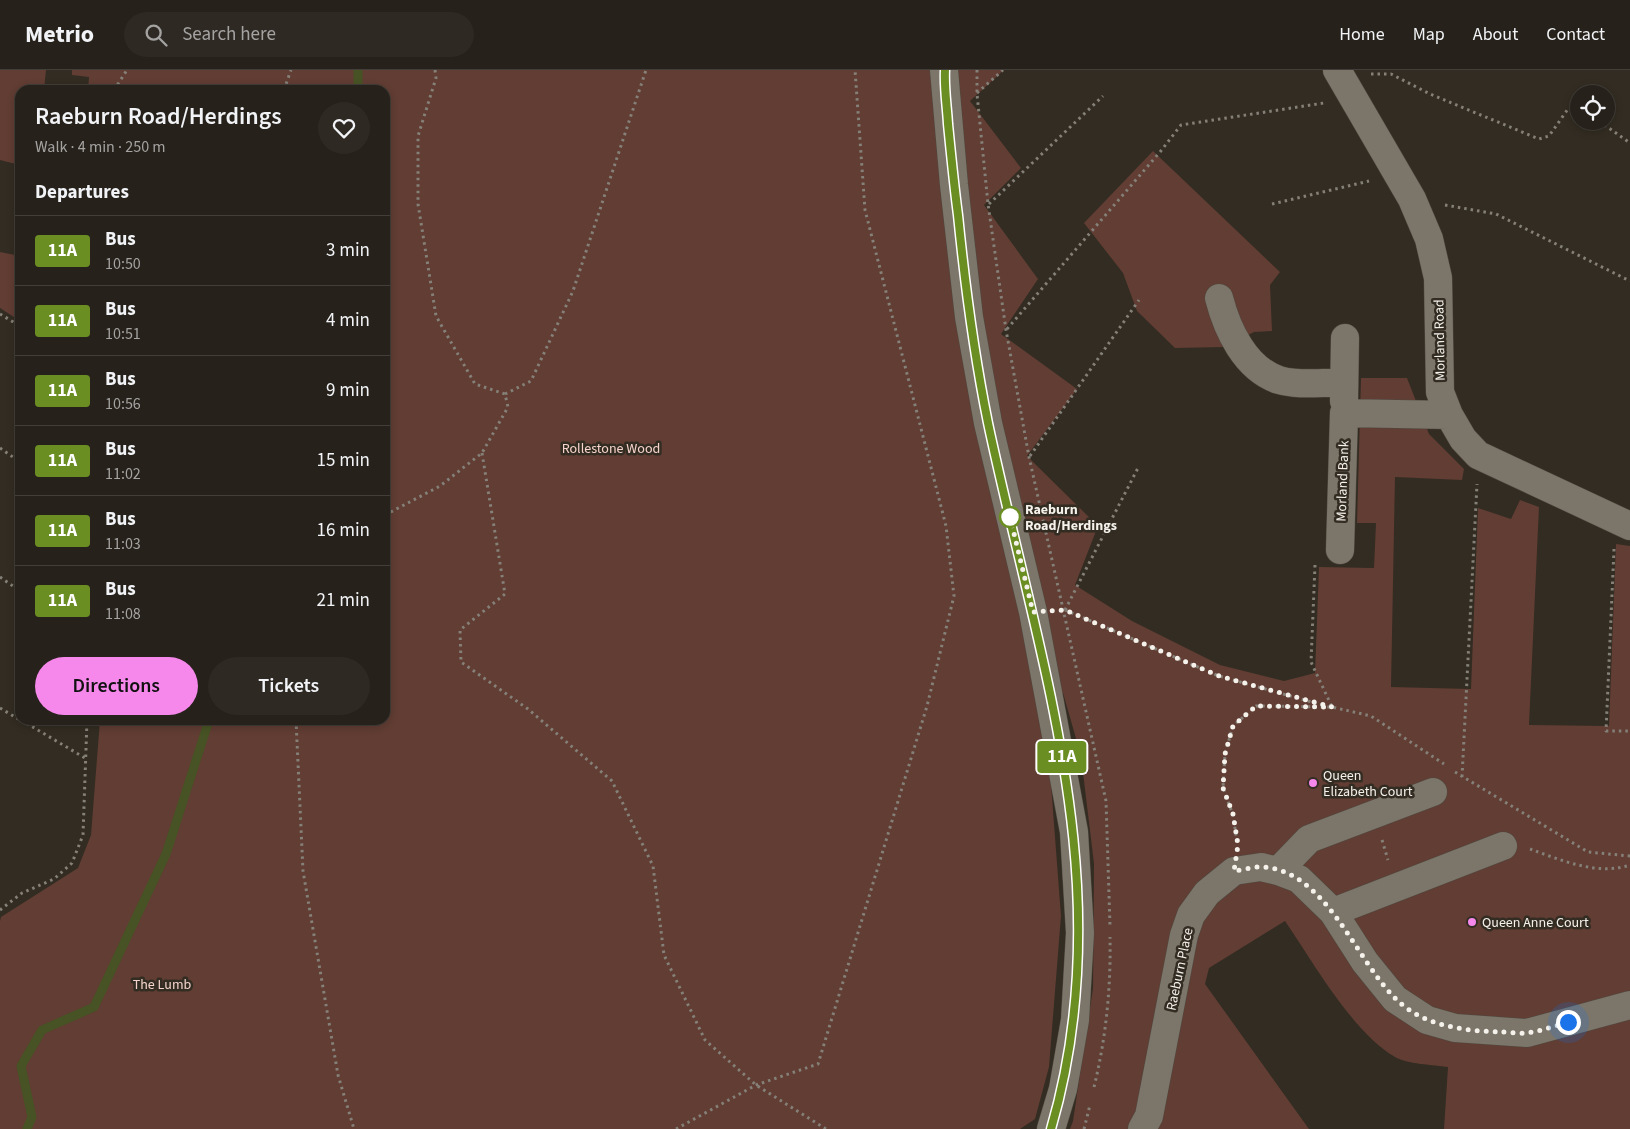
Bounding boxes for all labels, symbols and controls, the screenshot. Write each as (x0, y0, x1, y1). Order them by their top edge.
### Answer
search box (124, 12, 474, 57)
text: Metrio (25, 17, 94, 52)
icon: search (142, 21, 170, 49)
text: Search here (182, 21, 276, 48)
text: Home (1339, 22, 1385, 47)
text: Map (1413, 22, 1445, 47)
text: About (1473, 22, 1518, 47)
text: Contact (1546, 22, 1605, 47)
map controls (1570, 85, 1615, 130)
button: locate (1570, 85, 1615, 130)
text: Raeburn Road/Herdings (35, 99, 282, 134)
button: heart (318, 102, 370, 154)
text: Walk · 4 min · 250 m (35, 136, 166, 158)
text: Departures (35, 179, 129, 206)
text: Bus (105, 226, 136, 253)
text: 3 min (326, 237, 370, 264)
text: 11A (48, 238, 77, 263)
text: 10:50 (105, 253, 141, 275)
text: Bus (105, 296, 136, 323)
street label: Morland Road (1429, 299, 1451, 381)
text: 4 min (326, 307, 370, 334)
text: 11A (48, 308, 77, 333)
text: 10:51 (105, 323, 141, 345)
text: Bus (105, 366, 136, 393)
text: 9 min (326, 377, 370, 404)
text: 11A (48, 378, 77, 403)
text: 10:56 (105, 393, 141, 415)
text: Bus (105, 436, 136, 463)
park label: Rollestone Wood (562, 439, 660, 459)
street label: Morland Bank (1332, 440, 1354, 522)
text: 15 min (316, 447, 370, 474)
text: 11A (48, 448, 77, 473)
text: 11:02 (105, 463, 141, 485)
place label: Raeburn Road/Herdings (1025, 500, 1117, 536)
text: Bus (105, 506, 136, 533)
marker: Raeburn Road/Herdings (999, 506, 1021, 528)
text: 16 min (316, 517, 370, 544)
text: 11A (48, 518, 77, 543)
text: 11:03 (105, 533, 141, 555)
text: Bus (105, 576, 136, 603)
text: 21 min (316, 587, 370, 614)
text: 11A (48, 588, 77, 613)
text: 11:08 (105, 603, 141, 625)
button: Directions (35, 657, 198, 715)
button: Tickets (208, 657, 370, 715)
line badge: 11A (1033, 741, 1091, 773)
text: 11A (1047, 744, 1077, 769)
place label: Queen Elizabeth Court (1323, 766, 1413, 802)
marker: Queen Elizabeth Court (1307, 777, 1319, 789)
place label: Queen Anne Court (1482, 913, 1589, 933)
marker: Queen Anne Court (1466, 916, 1478, 928)
street label: Raeburn Place (1161, 926, 1199, 1012)
park label: The Lumb (133, 975, 191, 995)
your location (1556, 1010, 1581, 1035)

